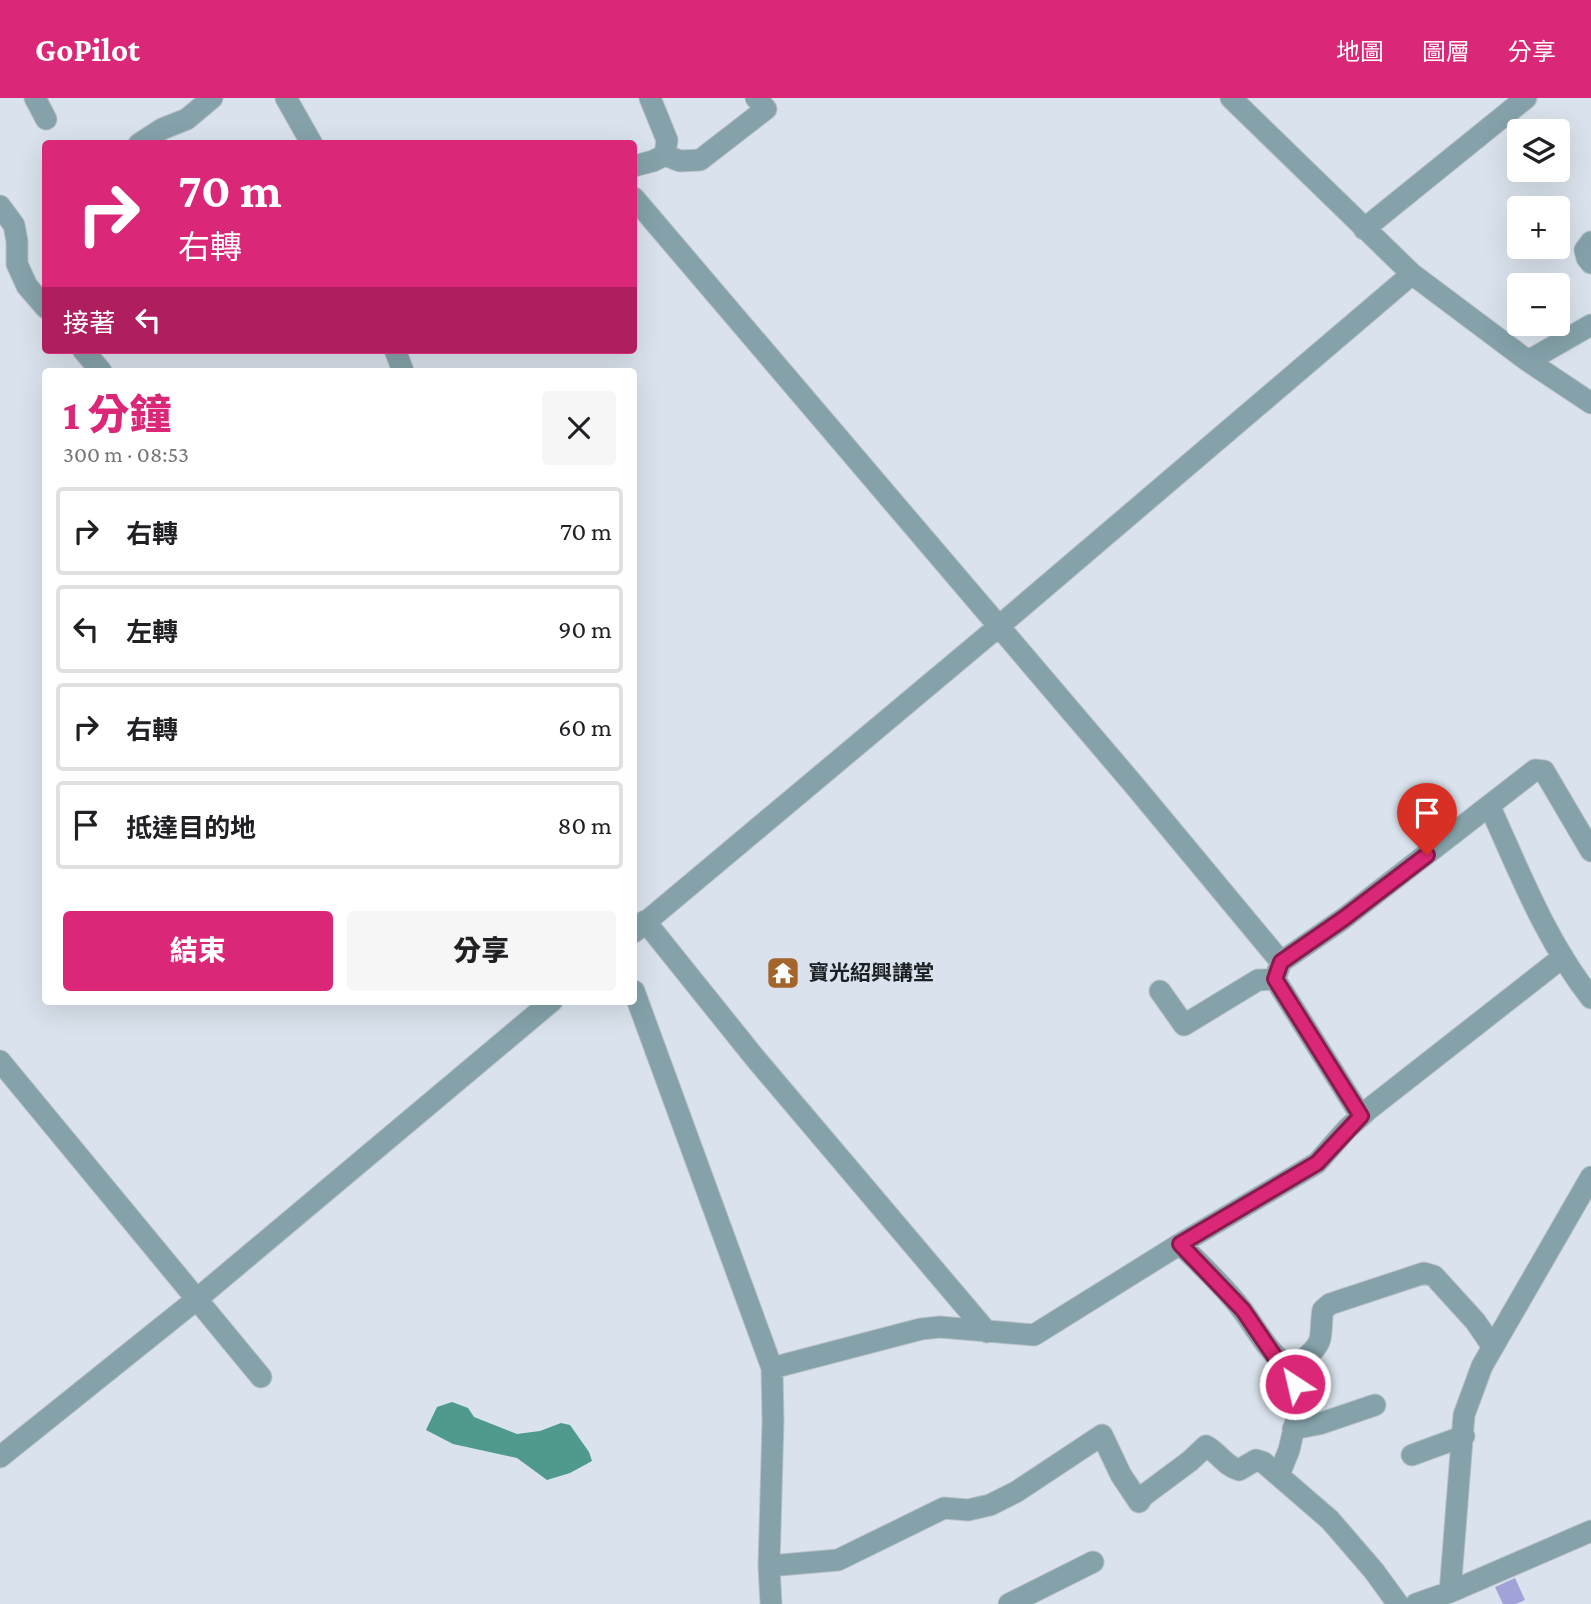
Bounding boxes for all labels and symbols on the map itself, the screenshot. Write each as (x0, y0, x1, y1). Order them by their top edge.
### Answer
pin (1397, 783, 1457, 855)
temple icon: 寶光紹興講堂 (764, 954, 802, 992)
place label: 寶光紹興講堂 (808, 961, 934, 985)
position arrow (1258, 1347, 1332, 1421)

